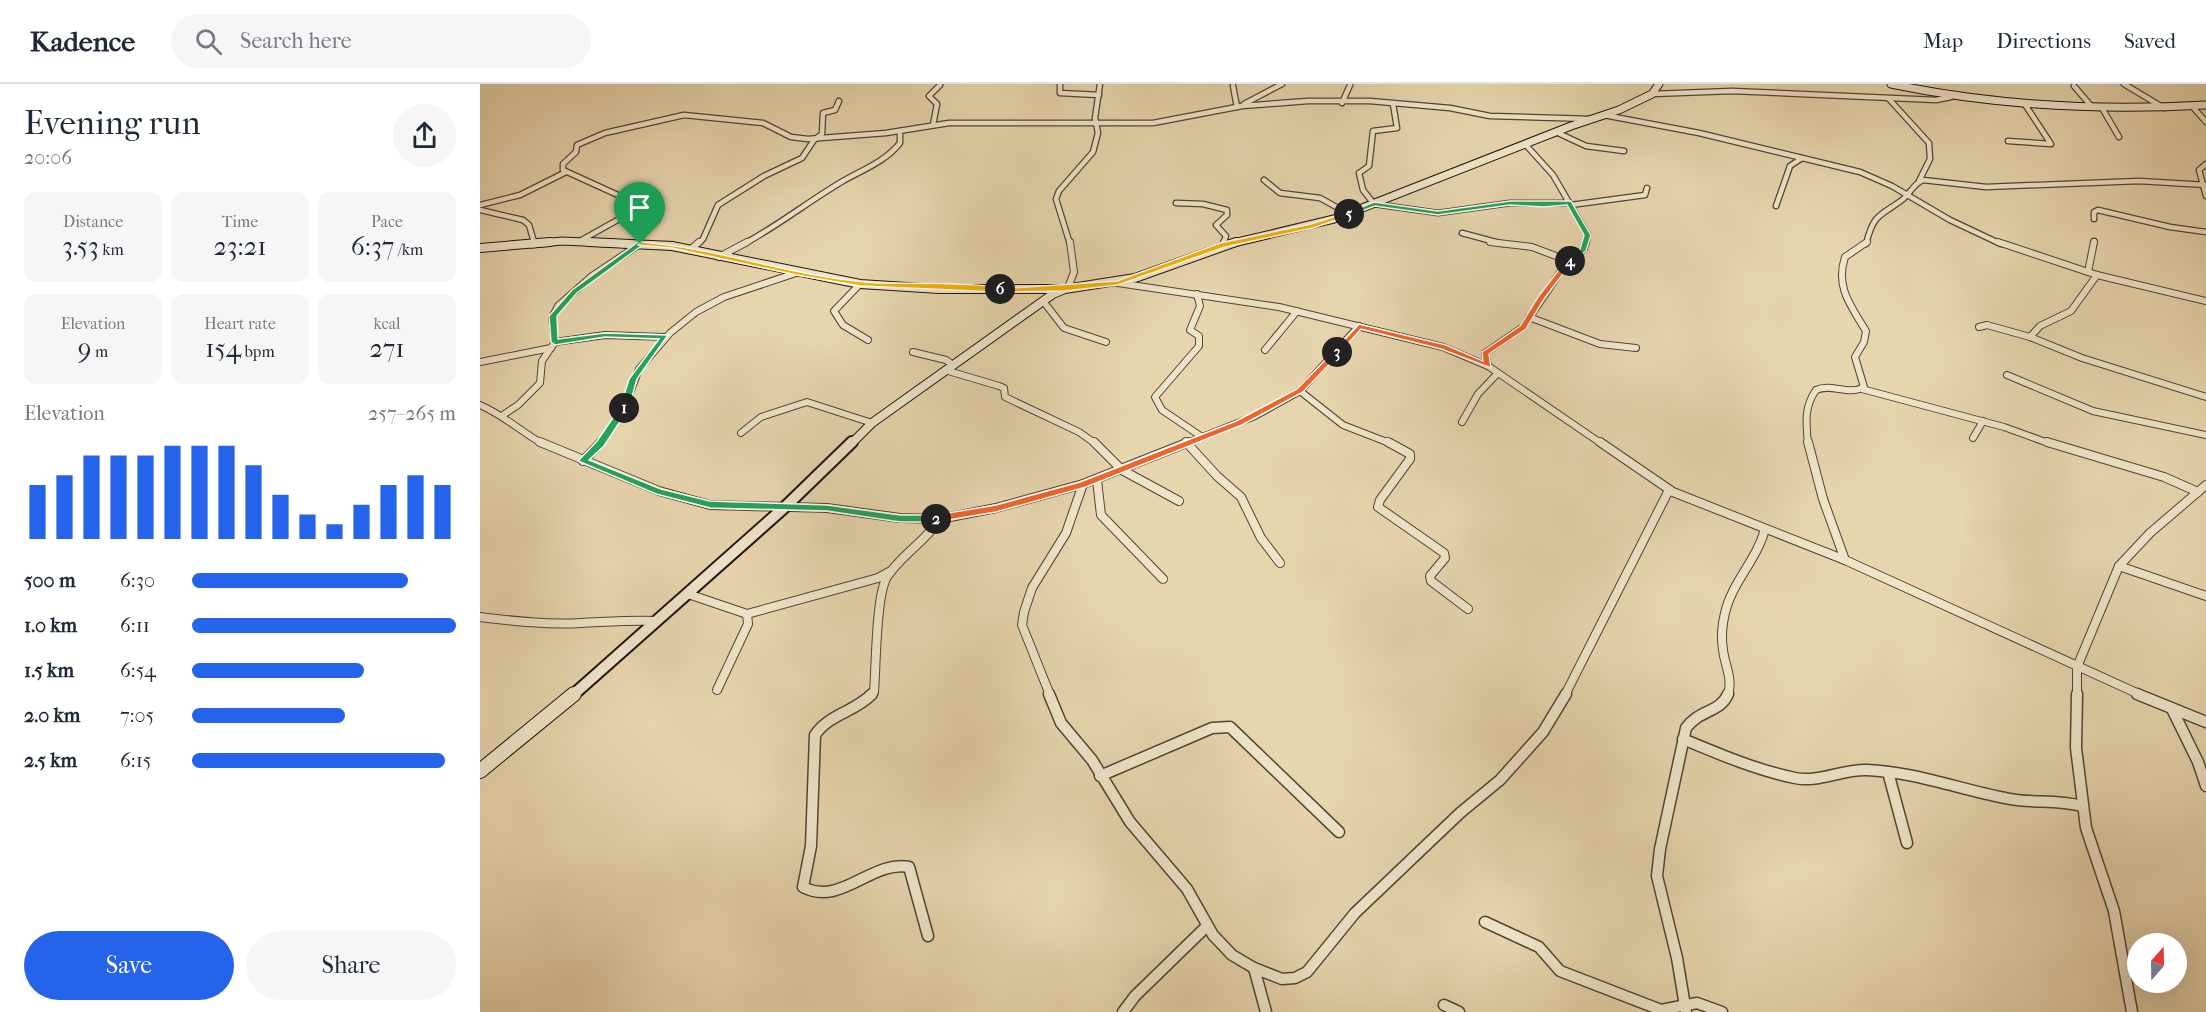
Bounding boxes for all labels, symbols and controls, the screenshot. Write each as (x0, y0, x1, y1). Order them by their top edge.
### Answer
search box (171, 14, 591, 68)
text: Kadence (30, 25, 135, 58)
icon: search (192, 25, 225, 58)
text: Search here (240, 28, 352, 54)
text: Map (1923, 29, 1963, 53)
text: Directions (1996, 29, 2091, 53)
text: Saved (2124, 29, 2176, 53)
text: Evening run (24, 104, 201, 143)
button: share (393, 104, 456, 167)
text: 20:06 (24, 146, 72, 169)
pin (614, 182, 665, 244)
icon: arrive (623, 191, 656, 224)
pin: 5 (1334, 199, 1364, 229)
text: 5 (1346, 204, 1352, 223)
text: Distance (63, 212, 123, 231)
text: Time (222, 212, 258, 231)
text: Pace (371, 212, 403, 231)
text: 3.53 (62, 231, 99, 262)
text: 23:21 (214, 231, 266, 262)
text: 6:37 (351, 231, 394, 262)
text: km (99, 240, 124, 259)
text: /km (394, 240, 423, 259)
pin: 4 (1555, 246, 1585, 276)
text: 4 (1565, 251, 1575, 270)
pin: 6 (985, 274, 1015, 304)
text: 6 (996, 279, 1004, 298)
text: Elevation (61, 314, 125, 333)
text: Heart rate (204, 314, 276, 333)
text: kcal (374, 314, 400, 333)
text: 9 (78, 333, 91, 364)
text: 154 (205, 333, 241, 364)
text: 271 (369, 333, 405, 364)
pin: 3 (1322, 337, 1352, 367)
text: m (91, 342, 108, 361)
text: bpm (241, 342, 275, 361)
text: 3 (1334, 342, 1340, 361)
pin: 1 (609, 393, 639, 423)
text: 1 (621, 398, 627, 417)
text: Elevation (24, 402, 105, 425)
text: 257–265 m (368, 402, 456, 425)
pin: 2 (921, 504, 951, 534)
text: 2 (932, 509, 940, 528)
text: 500 m (24, 569, 76, 592)
text: 6:30 (120, 569, 155, 592)
text: 1.0 km (24, 614, 77, 637)
text: 6:11 (120, 614, 150, 637)
text: 1.5 km (24, 659, 74, 682)
text: 6:54 (120, 659, 156, 682)
text: 2.0 km (24, 704, 80, 727)
text: 7:05 (120, 704, 154, 727)
text: 2.5 km (24, 749, 77, 772)
text: 6:15 (120, 749, 151, 772)
button: Save (24, 931, 234, 1000)
button: Share (246, 931, 456, 1000)
north arrow (2127, 933, 2187, 993)
map controls (2127, 933, 2187, 993)

